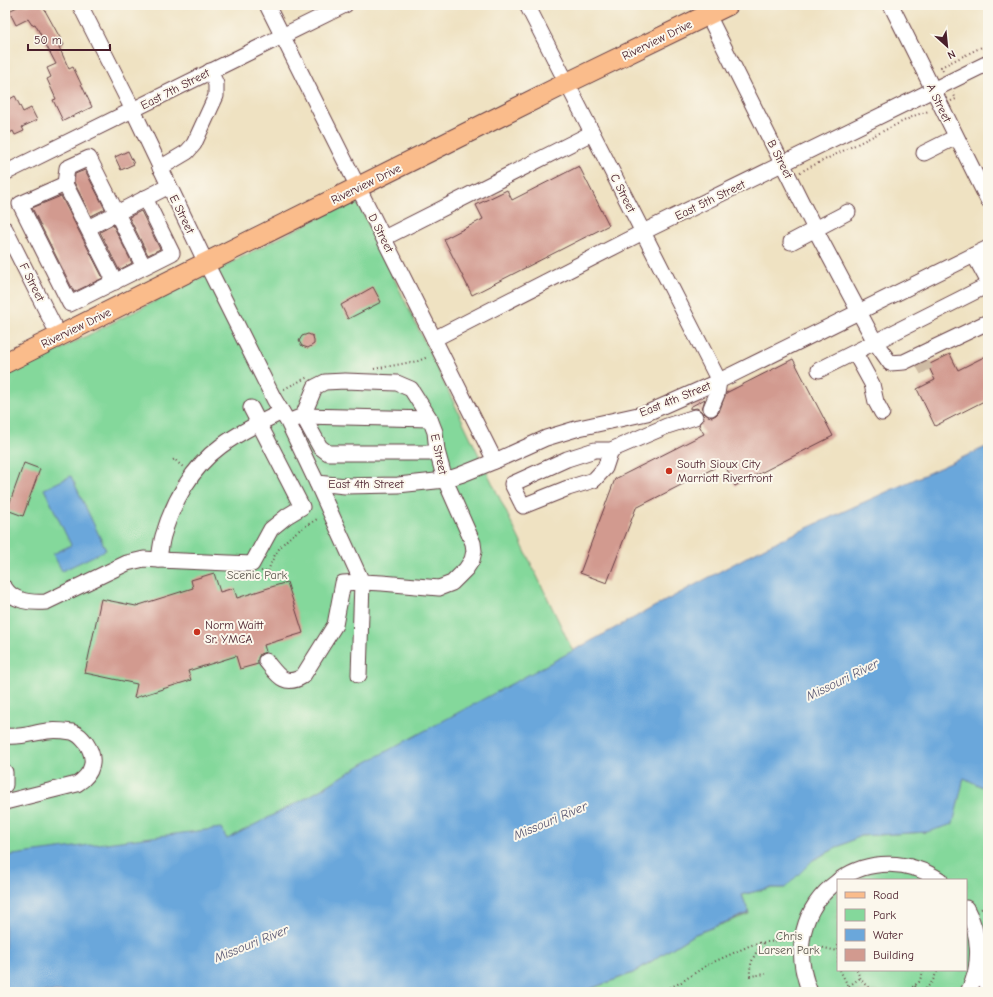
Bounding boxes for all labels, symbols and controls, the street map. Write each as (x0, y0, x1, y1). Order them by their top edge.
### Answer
street label: Riverview Drive (620, 17, 694, 63)
scale bar (28, 26, 110, 52)
north arrow (927, 26, 967, 66)
text: 50 m (34, 33, 62, 47)
text: N (945, 47, 957, 62)
street label: East 7th Street (138, 65, 212, 112)
street label: A Street (924, 81, 955, 125)
street label: B Street (764, 137, 796, 181)
street label: Riverview Drive (329, 161, 403, 207)
street label: C Street (607, 171, 639, 215)
street label: East 5th Street (673, 177, 748, 223)
street label: E Street (167, 192, 198, 236)
street label: D Street (365, 211, 397, 255)
street label: F Street (16, 261, 48, 304)
street label: Riverview Drive (39, 305, 113, 351)
street label: East 4th Street (637, 378, 713, 420)
street label: E Street (428, 432, 450, 476)
place label: South Sioux City Marriott Riverfront (677, 457, 773, 485)
marker: South Sioux City Marriott Riverfront (664, 466, 674, 476)
street label: East 4th Street (328, 477, 404, 491)
park label: Scenic Park (227, 568, 287, 582)
place label: Norm Waitt Sr. YMCA (205, 618, 264, 646)
marker: Norm Waitt Sr. YMCA (192, 627, 202, 637)
water label: Missouri River (803, 655, 882, 704)
water label: Missouri River (510, 798, 590, 843)
legend (837, 879, 967, 971)
text: Road (873, 888, 899, 902)
text: Park (873, 908, 896, 922)
water label: Missouri River (211, 921, 291, 966)
text: Water (873, 928, 903, 942)
park label: Chris Larsen Park (758, 929, 820, 957)
text: Building (873, 948, 914, 962)

